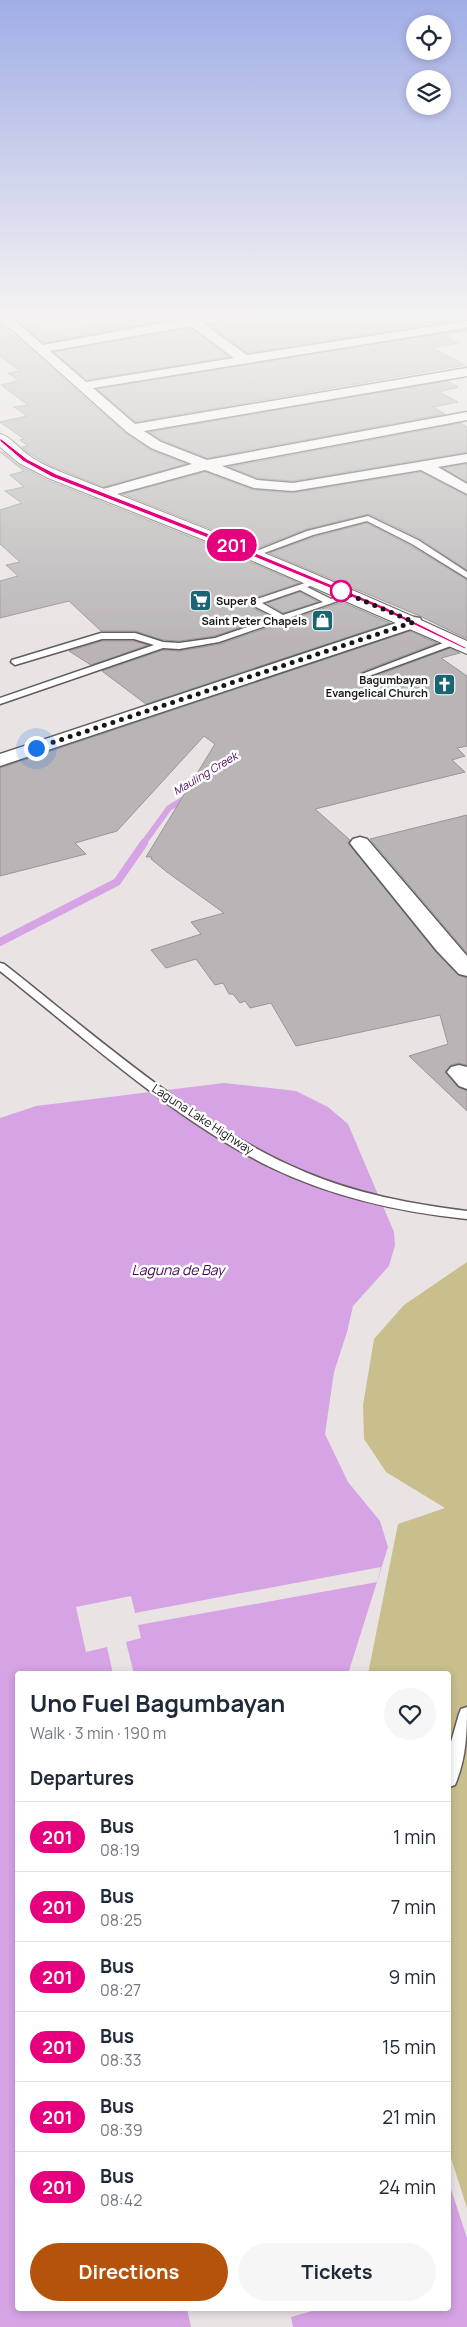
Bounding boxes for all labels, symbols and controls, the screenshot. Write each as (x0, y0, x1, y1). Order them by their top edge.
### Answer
map controls (406, 15, 451, 115)
button: locate (406, 15, 451, 60)
button: layers (406, 70, 451, 115)
line badge: 201 (203, 529, 261, 561)
text: 201 (217, 533, 247, 557)
unlabelled marker (330, 580, 352, 602)
supermarket icon: Super 8 (188, 588, 212, 612)
place label: Super 8 (216, 593, 257, 608)
shop icon: Saint Peter Chapels (311, 608, 335, 632)
place label: Saint Peter Chapels (201, 613, 307, 628)
place label: Bagumbayan Evangelical Church (326, 672, 428, 700)
church icon: Bagumbayan Evangelical Church (432, 673, 456, 697)
your location (24, 736, 49, 761)
water label: Mauling Creek (170, 747, 241, 798)
street label: Laguna Lake Highway (149, 1080, 258, 1159)
water label: Laguna de Bay (131, 1260, 227, 1279)
text: Uno Fuel Bagumbayan (30, 1686, 285, 1719)
button: heart (384, 1688, 436, 1740)
text: Walk · 3 min · 190 m (30, 1722, 166, 1744)
text: Departures (30, 1765, 134, 1791)
text: Bus (100, 1813, 134, 1839)
text: 1 min (393, 1824, 436, 1850)
text: 201 (42, 1825, 73, 1849)
text: 08:19 (100, 1839, 140, 1861)
text: Bus (100, 1883, 134, 1909)
text: 7 min (391, 1894, 436, 1920)
text: 201 (42, 1895, 73, 1919)
text: 08:25 (100, 1909, 142, 1931)
text: Bus (100, 1953, 134, 1979)
text: 9 min (389, 1964, 436, 1990)
text: 201 (42, 1965, 73, 1989)
text: 08:27 (100, 1979, 141, 2001)
text: Bus (100, 2023, 134, 2049)
text: 15 min (382, 2034, 436, 2060)
text: 201 (42, 2035, 73, 2059)
text: 08:33 (100, 2049, 142, 2071)
text: Bus (100, 2093, 134, 2119)
text: 21 min (382, 2104, 436, 2130)
text: 201 (42, 2105, 73, 2129)
text: 08:39 (100, 2119, 143, 2141)
text: Bus (100, 2163, 134, 2189)
text: 24 min (379, 2174, 436, 2200)
text: 201 (42, 2175, 73, 2199)
text: 08:42 (100, 2189, 142, 2211)
button: Directions (30, 2243, 228, 2301)
button: Tickets (238, 2243, 436, 2301)

